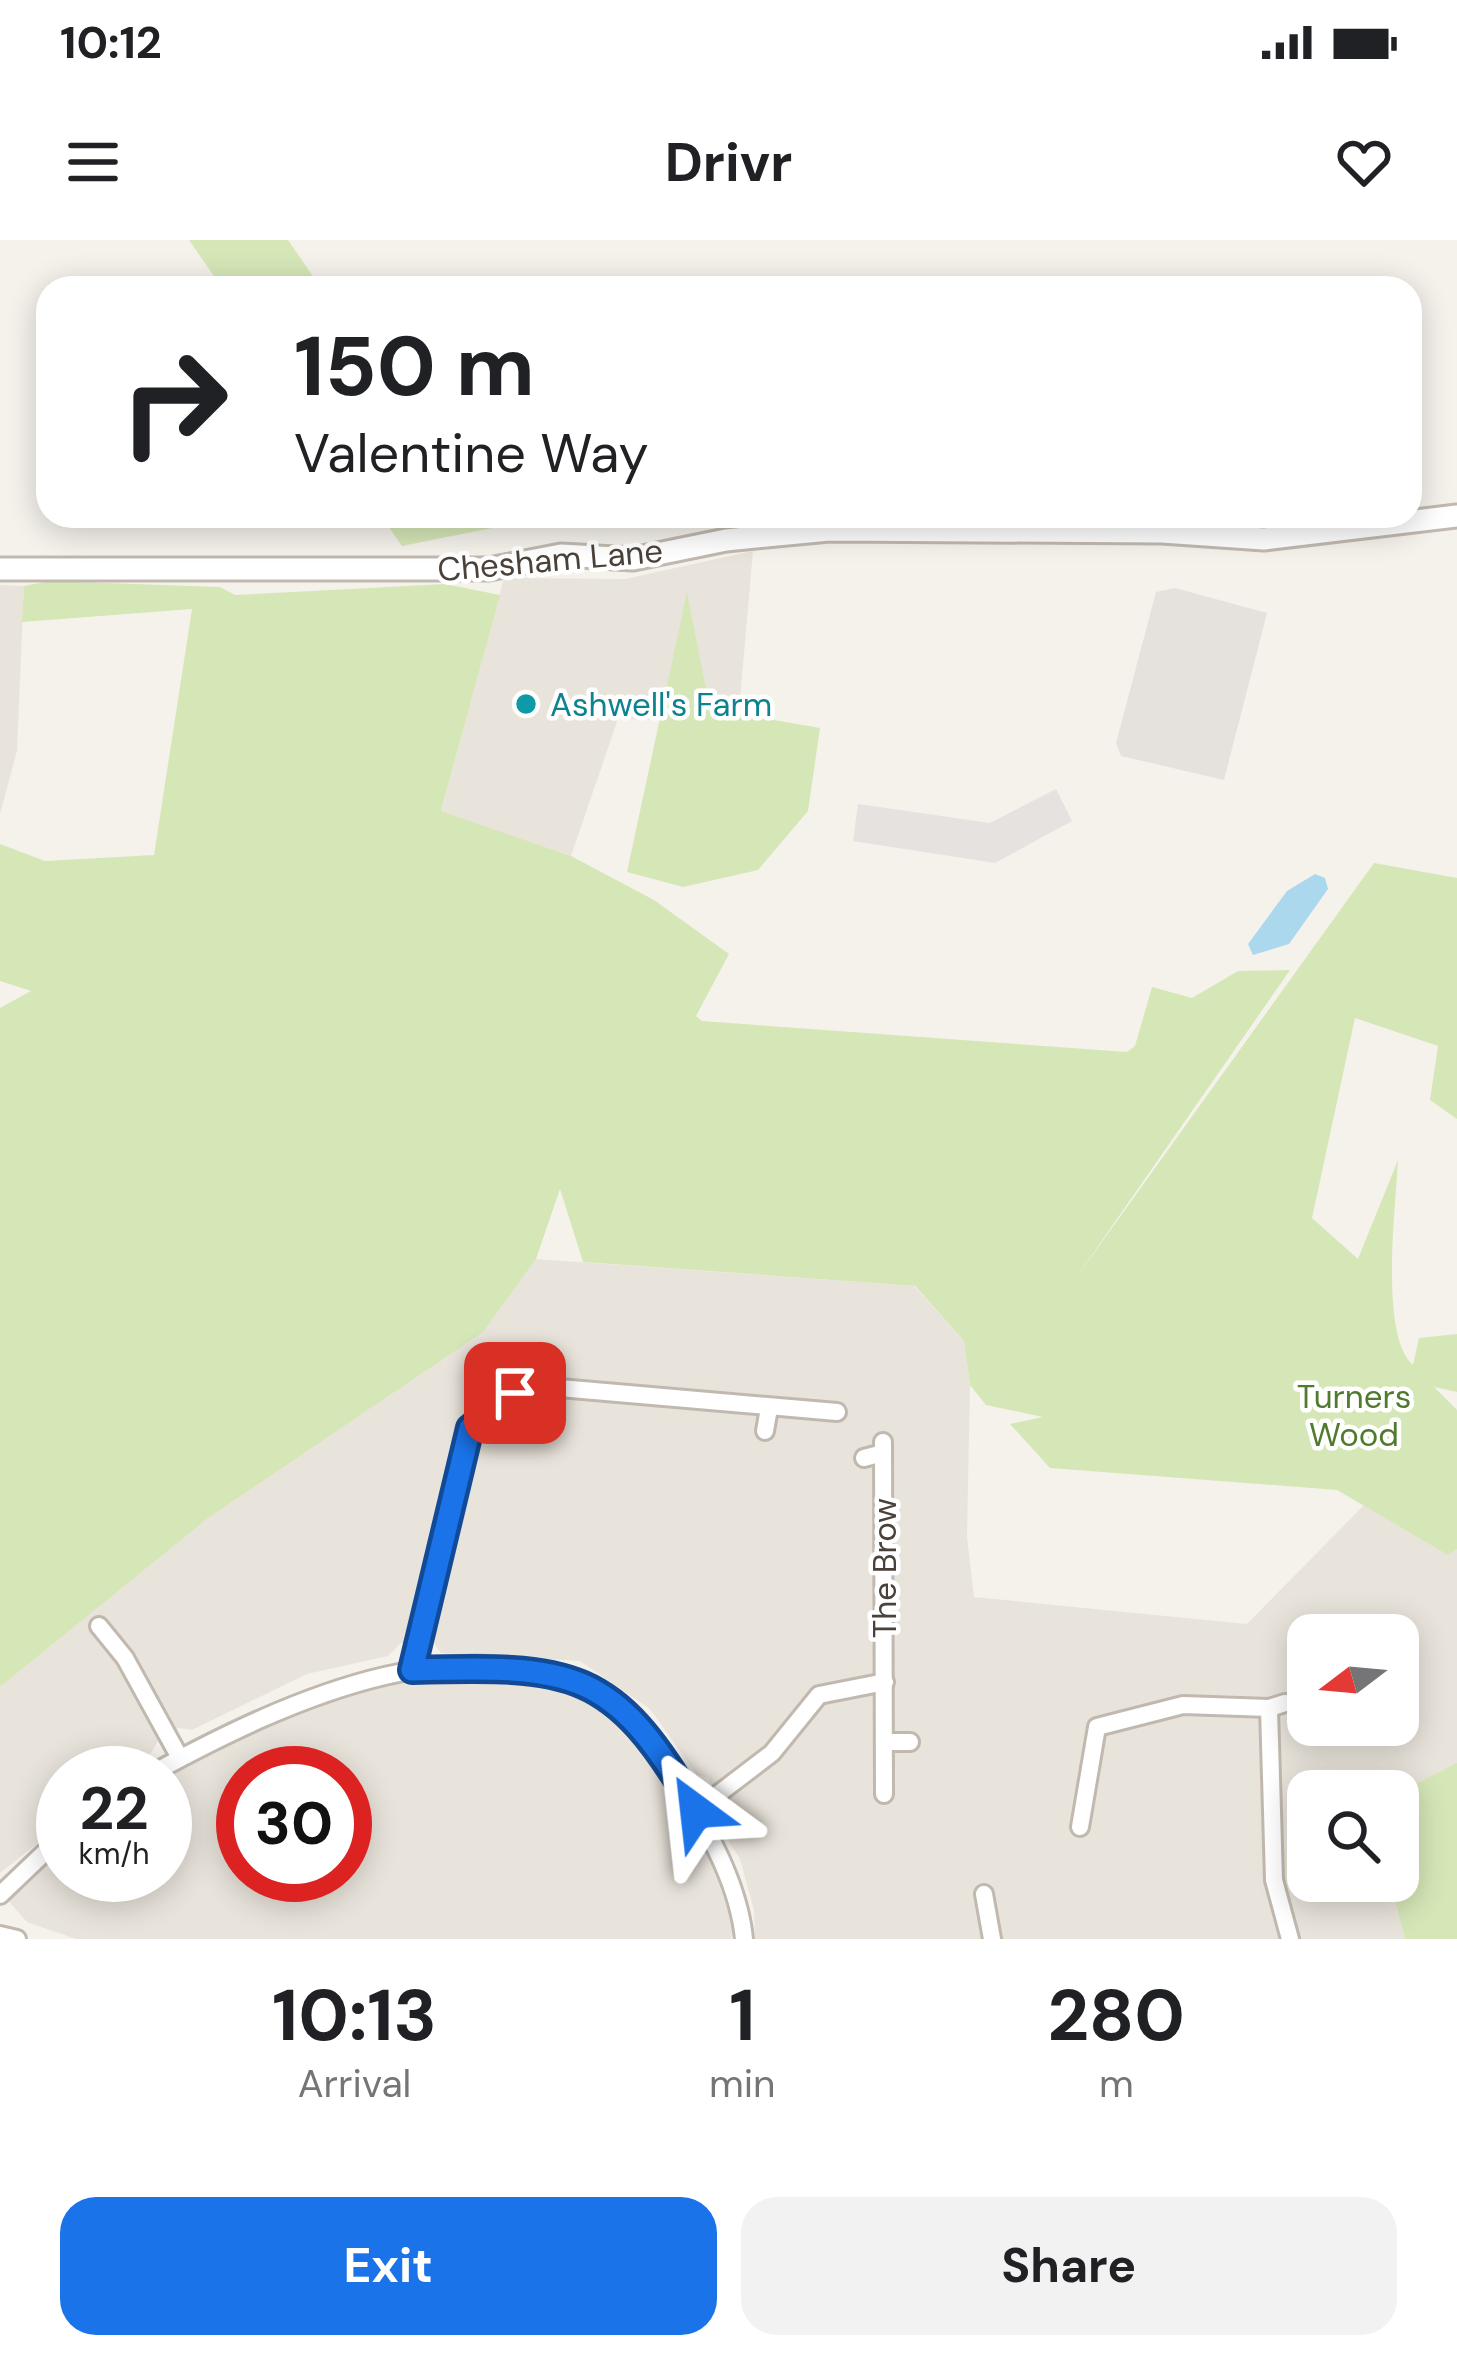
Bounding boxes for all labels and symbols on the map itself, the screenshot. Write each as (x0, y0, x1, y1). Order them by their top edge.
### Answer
street label: Chesham Lane (436, 529, 664, 591)
place label: Ashwell's Farm (550, 683, 772, 726)
marker: Ashwell's Farm (513, 691, 539, 717)
pin (464, 1342, 566, 1444)
park label: Turners Wood (1297, 1375, 1411, 1456)
street label: The Brow (863, 1498, 906, 1638)
north arrow (1287, 1614, 1419, 1746)
speed limit sign: 30 (216, 1746, 372, 1902)
position arrow (633, 1748, 759, 1874)

